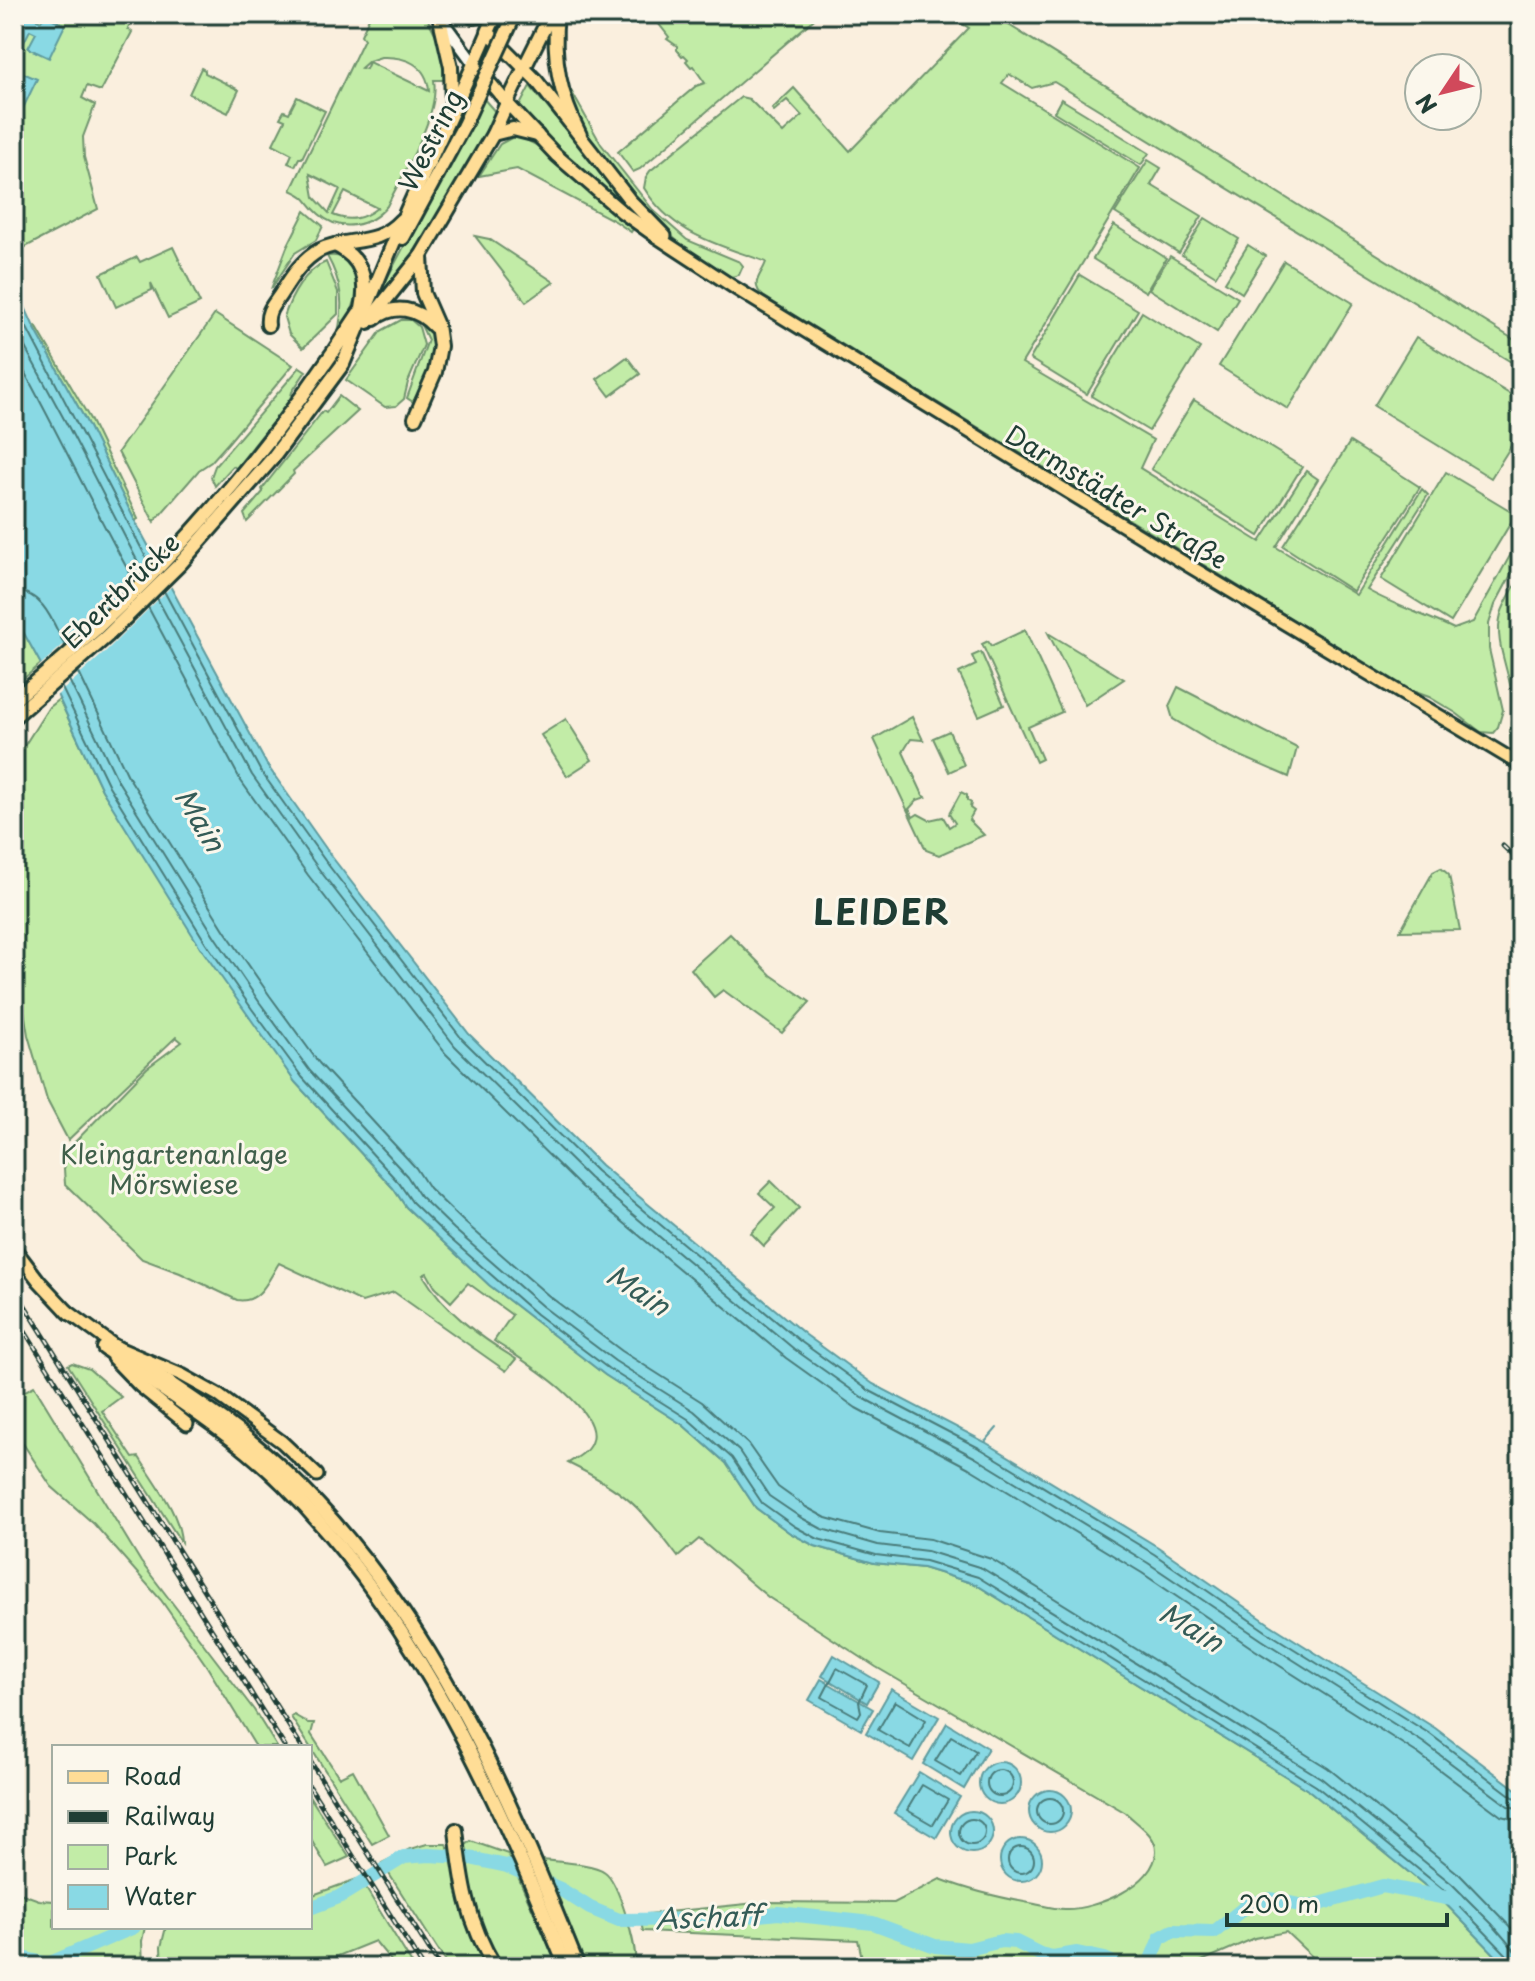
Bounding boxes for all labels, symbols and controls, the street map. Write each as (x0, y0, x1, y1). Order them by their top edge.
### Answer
north arrow (1403, 52, 1483, 132)
street label: Westring (388, 82, 472, 198)
text: N (1407, 88, 1444, 121)
street label: Darmstädter Straße (999, 414, 1235, 578)
street label: Ebertbrücke (52, 523, 188, 657)
water label: Main (165, 779, 237, 860)
district label: LEIDER (813, 885, 951, 937)
park label: Kleingartenanlage Mörswiese (60, 1134, 288, 1203)
water label: Main (599, 1253, 680, 1326)
water label: Main (1152, 1590, 1233, 1662)
legend (52, 1745, 312, 1929)
text: Road (124, 1757, 182, 1793)
text: Railway (124, 1797, 215, 1833)
text: Park (124, 1837, 178, 1873)
text: Water (124, 1877, 197, 1913)
scale bar (1227, 1877, 1447, 1927)
text: 200 m (1239, 1885, 1319, 1921)
water label: Aschaff (654, 1892, 769, 1939)

